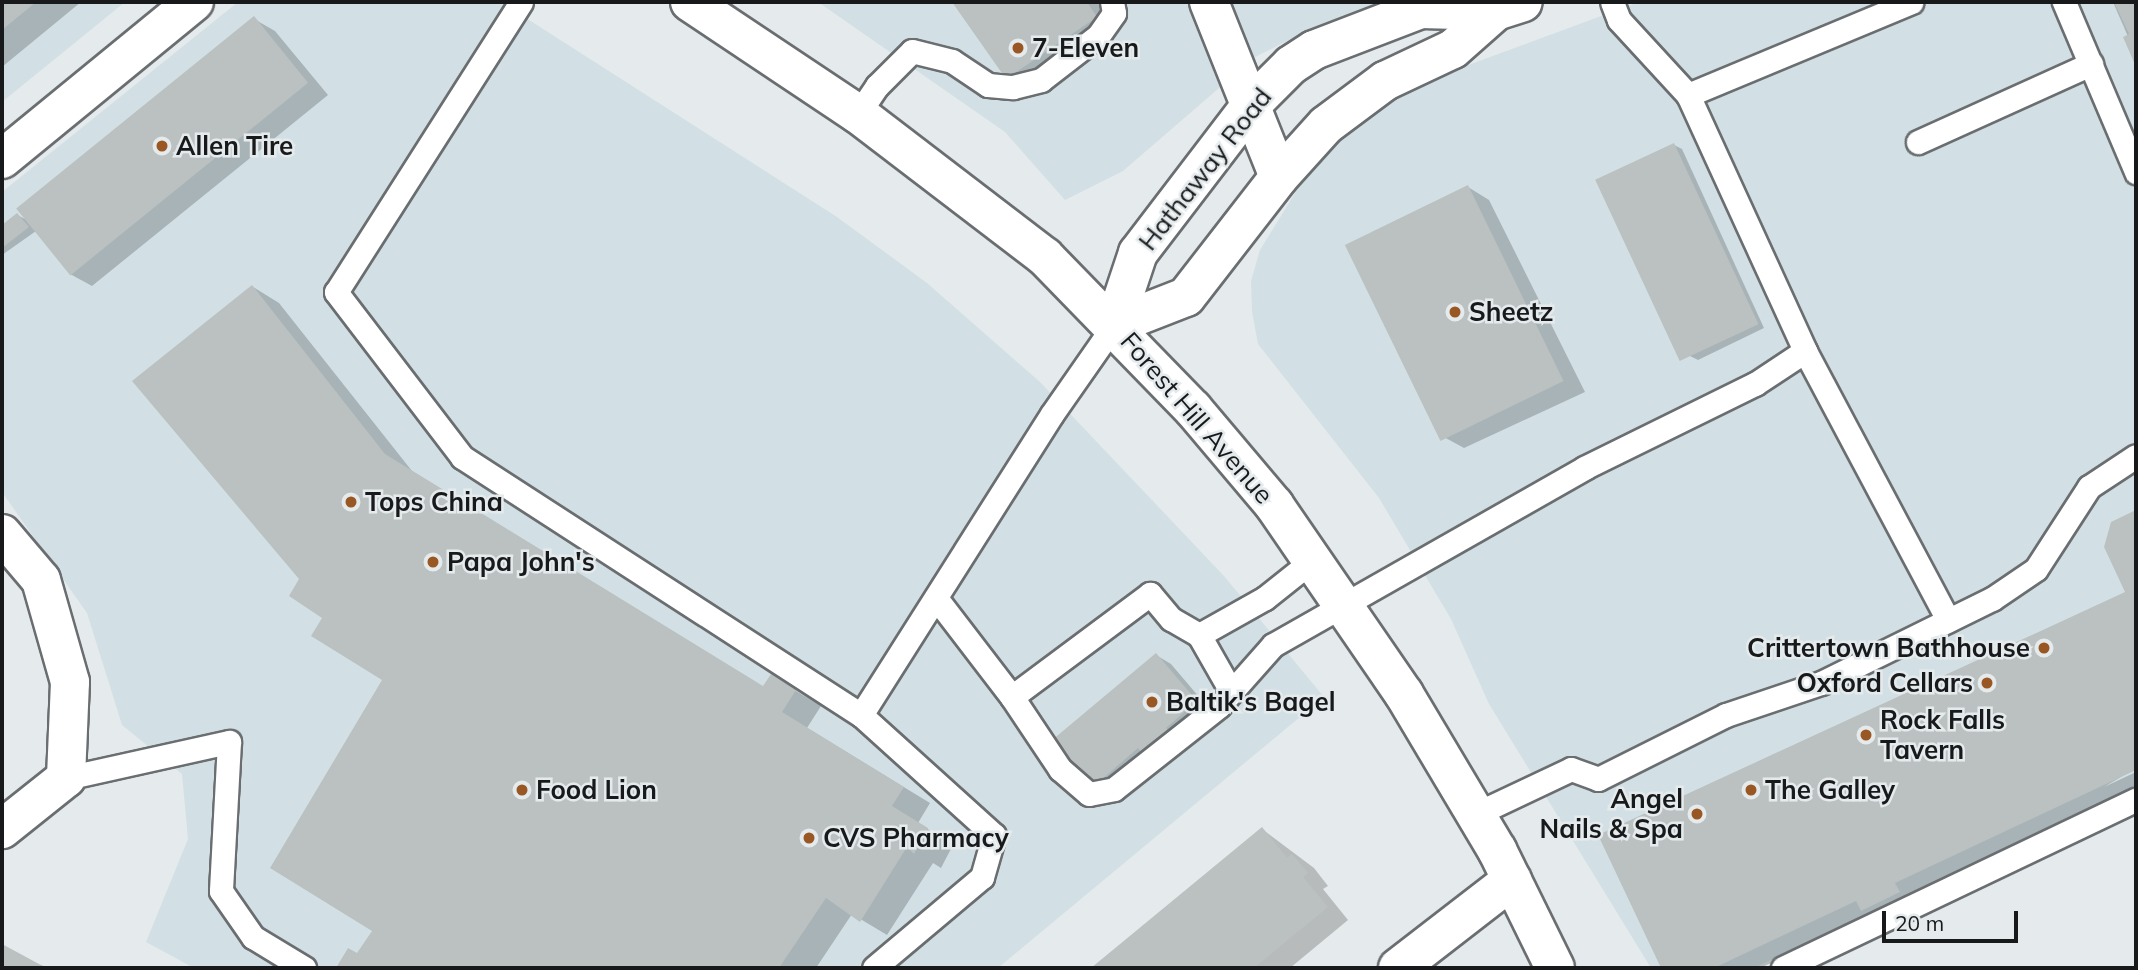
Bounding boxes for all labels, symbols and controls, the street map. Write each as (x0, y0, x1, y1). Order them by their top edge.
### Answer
place label: 7-Eleven (1032, 32, 1139, 64)
marker: 7-Eleven (1010, 40, 1026, 56)
street label: Hathaway Road (1132, 82, 1278, 256)
place label: Allen Tire (176, 130, 293, 162)
marker: Allen Tire (154, 138, 170, 154)
place label: Sheetz (1469, 296, 1553, 328)
marker: Sheetz (1447, 304, 1463, 320)
street label: Forest Hill Avenue (1114, 326, 1280, 510)
place label: Tops China (365, 486, 503, 518)
marker: Tops China (343, 494, 359, 510)
place label: Papa John's (447, 546, 595, 578)
marker: Papa John's (425, 554, 441, 570)
place label: Crittertown Bathhouse (1747, 632, 2030, 664)
marker: Crittertown Bathhouse (2036, 640, 2052, 656)
place label: Oxford Cellars (1796, 667, 1973, 699)
marker: Oxford Cellars (1979, 675, 1995, 691)
place label: Baltik's Bagel (1166, 686, 1336, 718)
marker: Baltik's Bagel (1144, 694, 1160, 710)
place label: Rock Falls Tavern (1880, 704, 2005, 766)
marker: Rock Falls Tavern (1858, 727, 1874, 743)
place label: Food Lion (536, 774, 657, 806)
place label: The Galley (1765, 774, 1895, 806)
marker: Food Lion (514, 782, 530, 798)
marker: The Galley (1743, 782, 1759, 798)
place label: Angel Nails & Spa (1540, 783, 1683, 844)
marker: Angel Nails & Spa (1689, 806, 1705, 822)
place label: CVS Pharmacy (823, 822, 1009, 854)
marker: CVS Pharmacy (801, 830, 817, 846)
scale bar (1886, 897, 2022, 941)
text: 20 m (1895, 910, 1944, 936)

